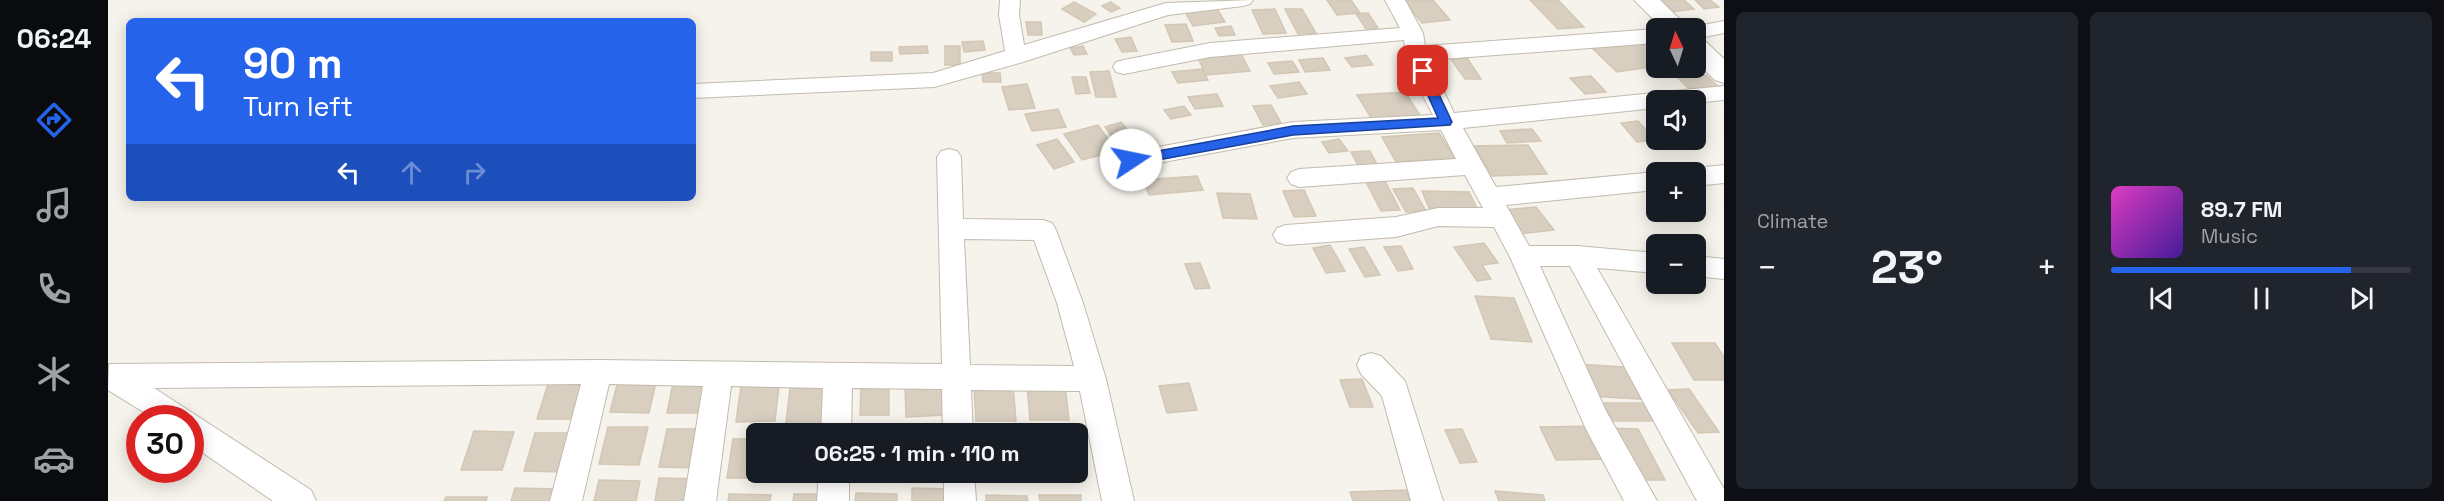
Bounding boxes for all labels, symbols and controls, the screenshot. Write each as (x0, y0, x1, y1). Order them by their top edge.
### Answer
north arrow (1646, 18, 1706, 78)
map controls (1646, 18, 1706, 294)
text: 06:24 (16, 21, 92, 56)
text: 90 m (243, 37, 343, 90)
icon: left (144, 42, 222, 120)
pin (1397, 45, 1448, 96)
icon: arrive (1406, 54, 1439, 87)
text: Turn left (243, 89, 353, 124)
button: sound (1646, 90, 1706, 150)
icon: directions (33, 99, 75, 141)
position arrow (1099, 128, 1163, 192)
icon: left (332, 156, 365, 189)
icon: ahead (395, 156, 428, 189)
icon: right (458, 156, 491, 189)
button: + (1646, 162, 1706, 222)
icon: music (33, 184, 75, 226)
text: 89.7 FM (2201, 195, 2282, 223)
text: Climate (1757, 208, 1828, 234)
text: Music (2201, 223, 2258, 249)
button: − (1646, 234, 1706, 294)
text: 23° (1871, 239, 1943, 296)
text: − (1757, 247, 1777, 289)
text: + (2037, 247, 2057, 289)
icon: phone (33, 268, 75, 310)
icon: previous (2145, 282, 2178, 315)
icon: pause (2245, 282, 2278, 315)
icon: next (2345, 282, 2378, 315)
icon: climate (33, 353, 75, 395)
speed limit sign: 30 (126, 405, 204, 483)
icon: car (33, 438, 75, 480)
text: 06:25 · 1 min · 110 m (815, 439, 1019, 467)

